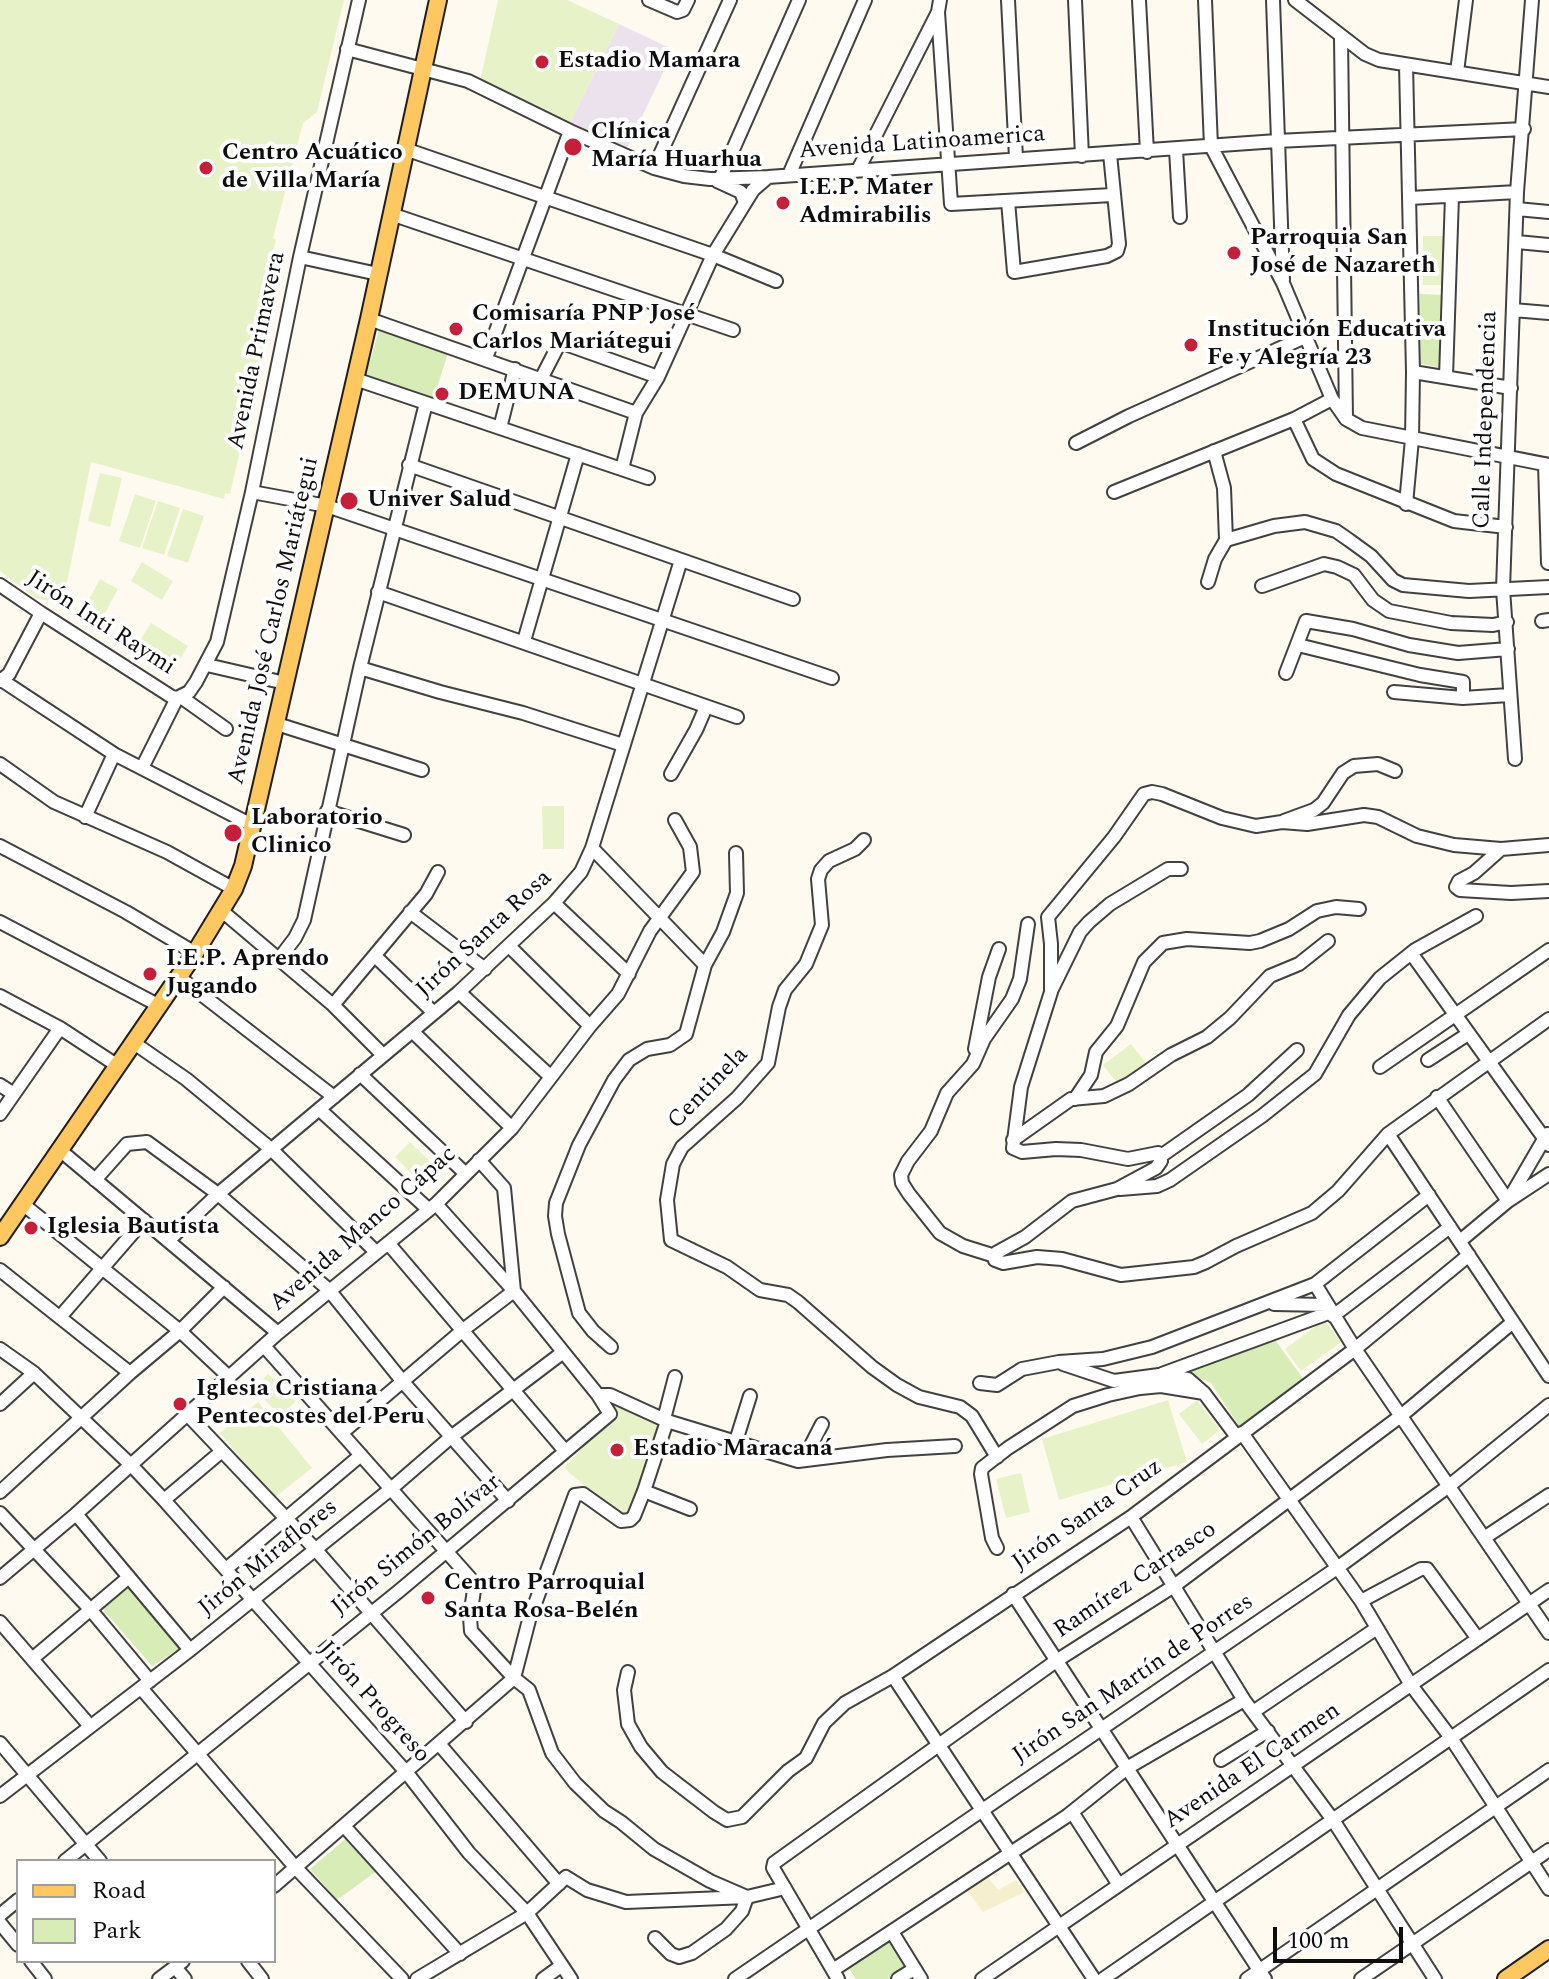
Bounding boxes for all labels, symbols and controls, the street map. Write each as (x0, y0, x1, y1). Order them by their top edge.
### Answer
place label: Estadio Mamara (558, 48, 740, 76)
marker: Estadio Mamara (533, 53, 551, 71)
place label: Clínica María Huarhua (591, 119, 762, 175)
street label: Avenida Latinoamerica (798, 121, 1046, 167)
marker: Clínica María Huarhua (562, 136, 584, 158)
place label: Centro Acuático de Villa María (222, 140, 403, 196)
marker: Centro Acuático de Villa María (197, 159, 215, 177)
place label: I.E.P. Mater Admirabilis (799, 175, 933, 231)
marker: I.E.P. Mater Admirabilis (774, 194, 792, 212)
place label: Parroquia San José de Nazareth (1250, 225, 1436, 281)
marker: Parroquia San José de Nazareth (1225, 244, 1243, 262)
street label: Avenida Primavera (223, 249, 293, 453)
place label: Comisaría PNP José Carlos Mariátegui (472, 301, 695, 357)
street label: Calle Independencia (1469, 310, 1505, 530)
place label: Institución Educativa Fe y Alegría 23 (1207, 317, 1446, 373)
marker: Comisaría PNP José Carlos Mariátegui (447, 320, 465, 338)
marker: Institución Educativa Fe y Alegría 23 (1182, 336, 1200, 354)
place label: DEMUNA (458, 380, 575, 408)
marker: DEMUNA (433, 385, 451, 403)
street label: Avenida José Carlos Mariátegui (223, 454, 327, 788)
place label: Univer Salud (367, 487, 512, 515)
marker: Univer Salud (338, 490, 360, 512)
street label: Jirón Inti Raymi (20, 565, 180, 683)
place label: Laboratorio Clinico (251, 805, 383, 861)
marker: Laboratorio Clinico (222, 822, 244, 844)
street label: Jirón Santa Rosa (411, 865, 559, 1005)
place label: I.E.P. Aprendo Jugando (166, 946, 329, 1002)
marker: I.E.P. Aprendo Jugando (141, 965, 159, 983)
street label: Centinela (663, 1042, 755, 1136)
street label: Avenida Manco Cápac (265, 1141, 463, 1319)
place label: Iglesia Bautista (47, 1214, 219, 1242)
marker: Iglesia Bautista (22, 1219, 40, 1237)
place label: Iglesia Cristiana Pentecostes del Peru (196, 1376, 425, 1432)
marker: Iglesia Cristiana Pentecostes del Peru (171, 1395, 189, 1413)
place label: Estadio Maracaná (633, 1436, 832, 1464)
marker: Estadio Maracaná (608, 1441, 626, 1459)
street label: Jirón Santa Cruz (1008, 1454, 1168, 1578)
street label: Jirón Simón Bolívar (327, 1469, 507, 1623)
street label: Jirón Miraflores (194, 1494, 344, 1624)
street label: Ramírez Carrasco (1049, 1516, 1223, 1646)
place label: Centro Parroquial Santa Rosa-Belén (444, 1570, 645, 1626)
marker: Centro Parroquial Santa Rosa-Belén (419, 1589, 437, 1607)
street label: Jirón San Martín de Porres (1008, 1589, 1260, 1771)
street label: Jirón Progreso (311, 1636, 435, 1770)
street label: Avenida El Carmen (1159, 1697, 1347, 1837)
legend (16, 1859, 276, 1963)
text: Road (92, 1873, 146, 1909)
scale bar (1277, 1911, 1407, 1961)
text: Park (92, 1913, 142, 1949)
text: 100 m (1287, 1923, 1350, 1959)

